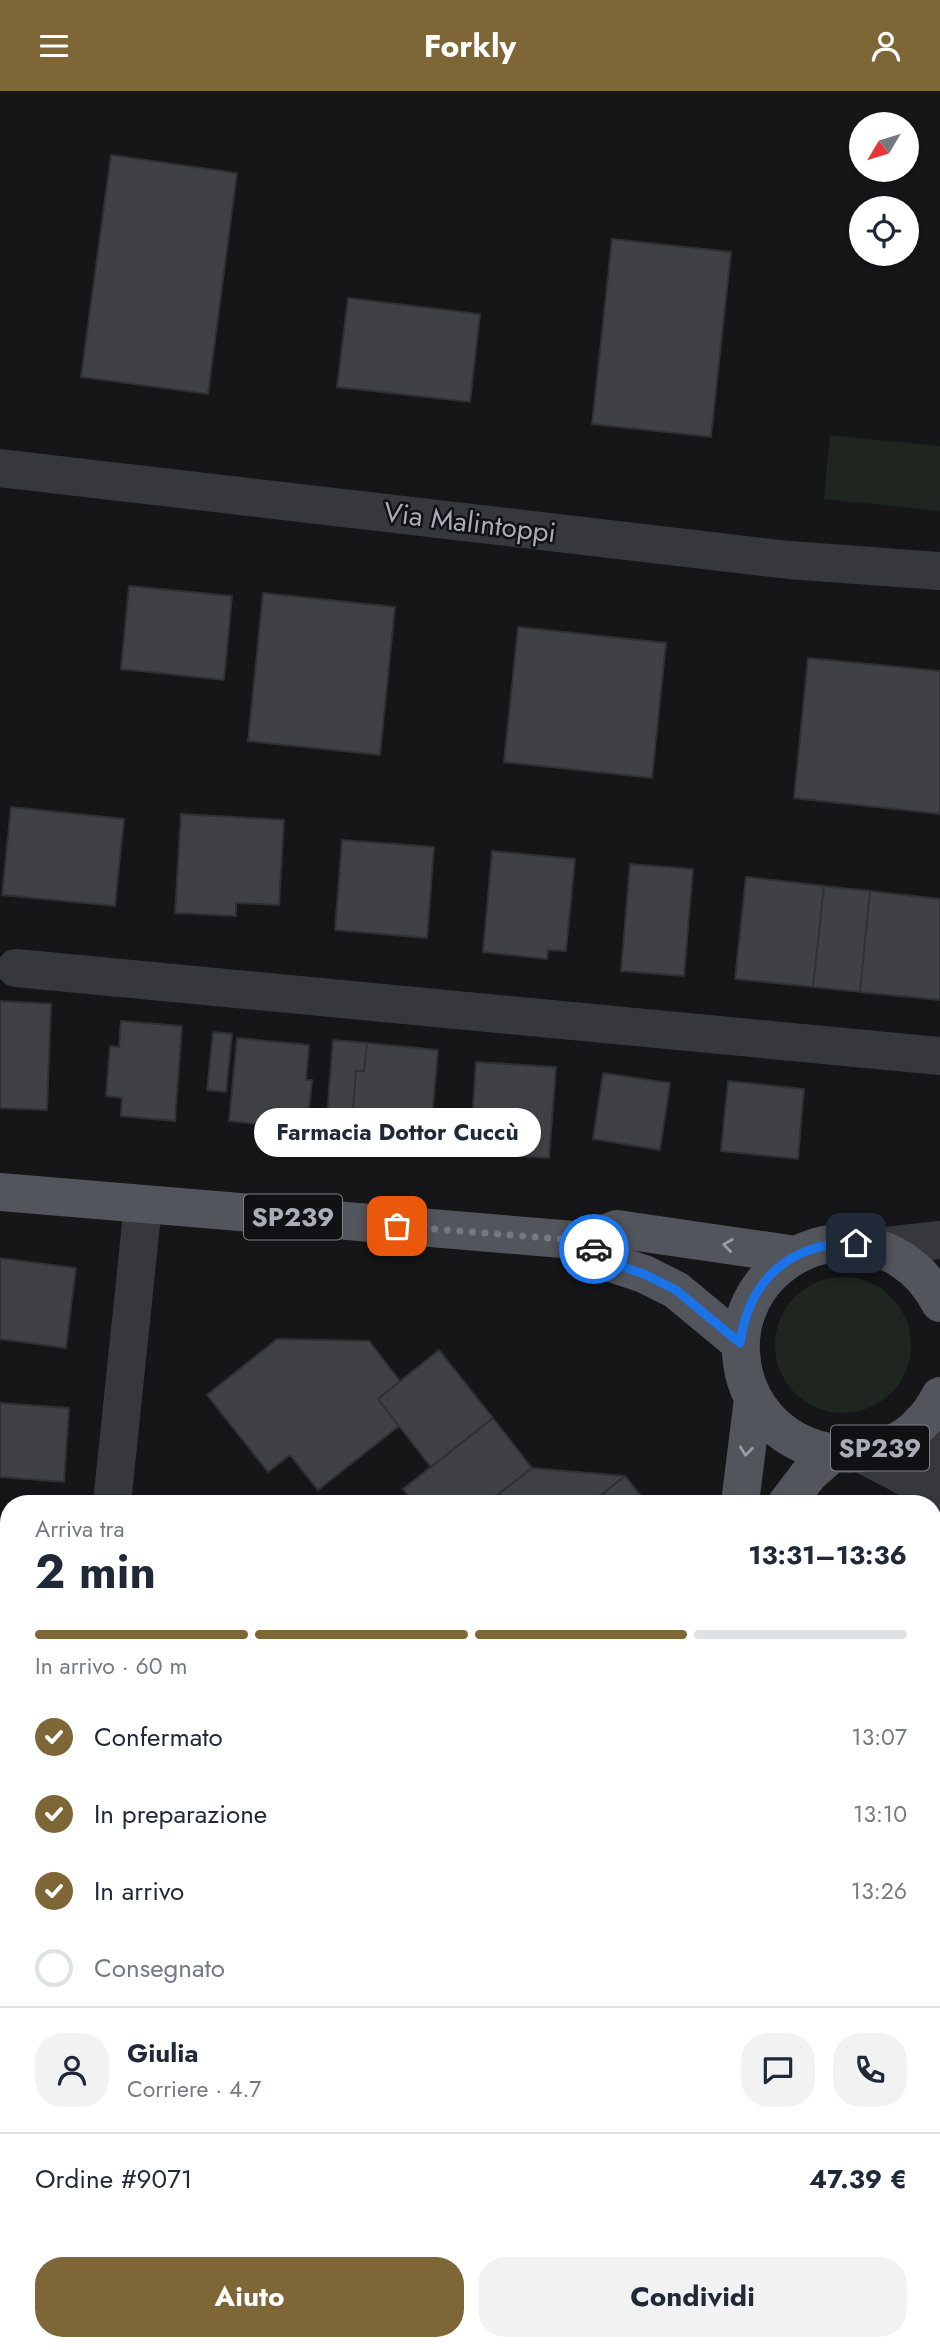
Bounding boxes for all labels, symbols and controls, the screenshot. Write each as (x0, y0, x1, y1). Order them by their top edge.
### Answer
text: Forkly (424, 23, 516, 69)
icon: menu (35, 27, 73, 65)
icon: person (867, 27, 905, 65)
north arrow (849, 112, 919, 182)
map controls (849, 112, 919, 266)
button: locate (849, 196, 919, 266)
street label: Via Malintoppi (381, 492, 558, 553)
callout: Farmacia Dottor Cuccù (254, 1107, 540, 1156)
text: Farmacia Dottor Cuccù (276, 1115, 519, 1149)
road number: SP239 (244, 1195, 342, 1239)
pin (367, 1196, 427, 1256)
icon: bag (378, 1207, 416, 1245)
pin (826, 1213, 886, 1273)
courier (559, 1214, 629, 1284)
icon: home (837, 1224, 875, 1262)
icon: car (575, 1230, 613, 1268)
one-way arrow (722, 1238, 734, 1253)
road number: SP239 (831, 1425, 929, 1471)
one-way arrow (739, 1445, 754, 1457)
text: Arriva tra (35, 1512, 125, 1546)
text: 13:31–13:36 (748, 1536, 907, 1574)
text: 2 min (35, 1539, 156, 1605)
text: In arrivo · 60 m (35, 1649, 187, 1683)
icon: check (35, 1718, 73, 1756)
text: Confermato (94, 1718, 223, 1756)
text: 13:07 (851, 1720, 907, 1754)
icon: check (35, 1795, 73, 1833)
text: In preparazione (94, 1795, 267, 1833)
text: 13:10 (853, 1797, 907, 1831)
icon: check (35, 1872, 73, 1910)
text: In arrivo (94, 1872, 184, 1910)
text: 13:26 (851, 1874, 907, 1908)
text: Consegnato (94, 1949, 225, 1987)
button: person (35, 2033, 109, 2107)
button: chat (741, 2033, 815, 2107)
button: phone (833, 2033, 907, 2107)
text: Giulia (127, 2034, 199, 2072)
text: Corriere · 4.7 (127, 2072, 261, 2106)
text: Ordine #9071 (35, 2160, 193, 2198)
text: 47.39 € (809, 2160, 907, 2198)
button: Aiuto (35, 2257, 464, 2337)
button: Condividi (478, 2257, 907, 2337)

